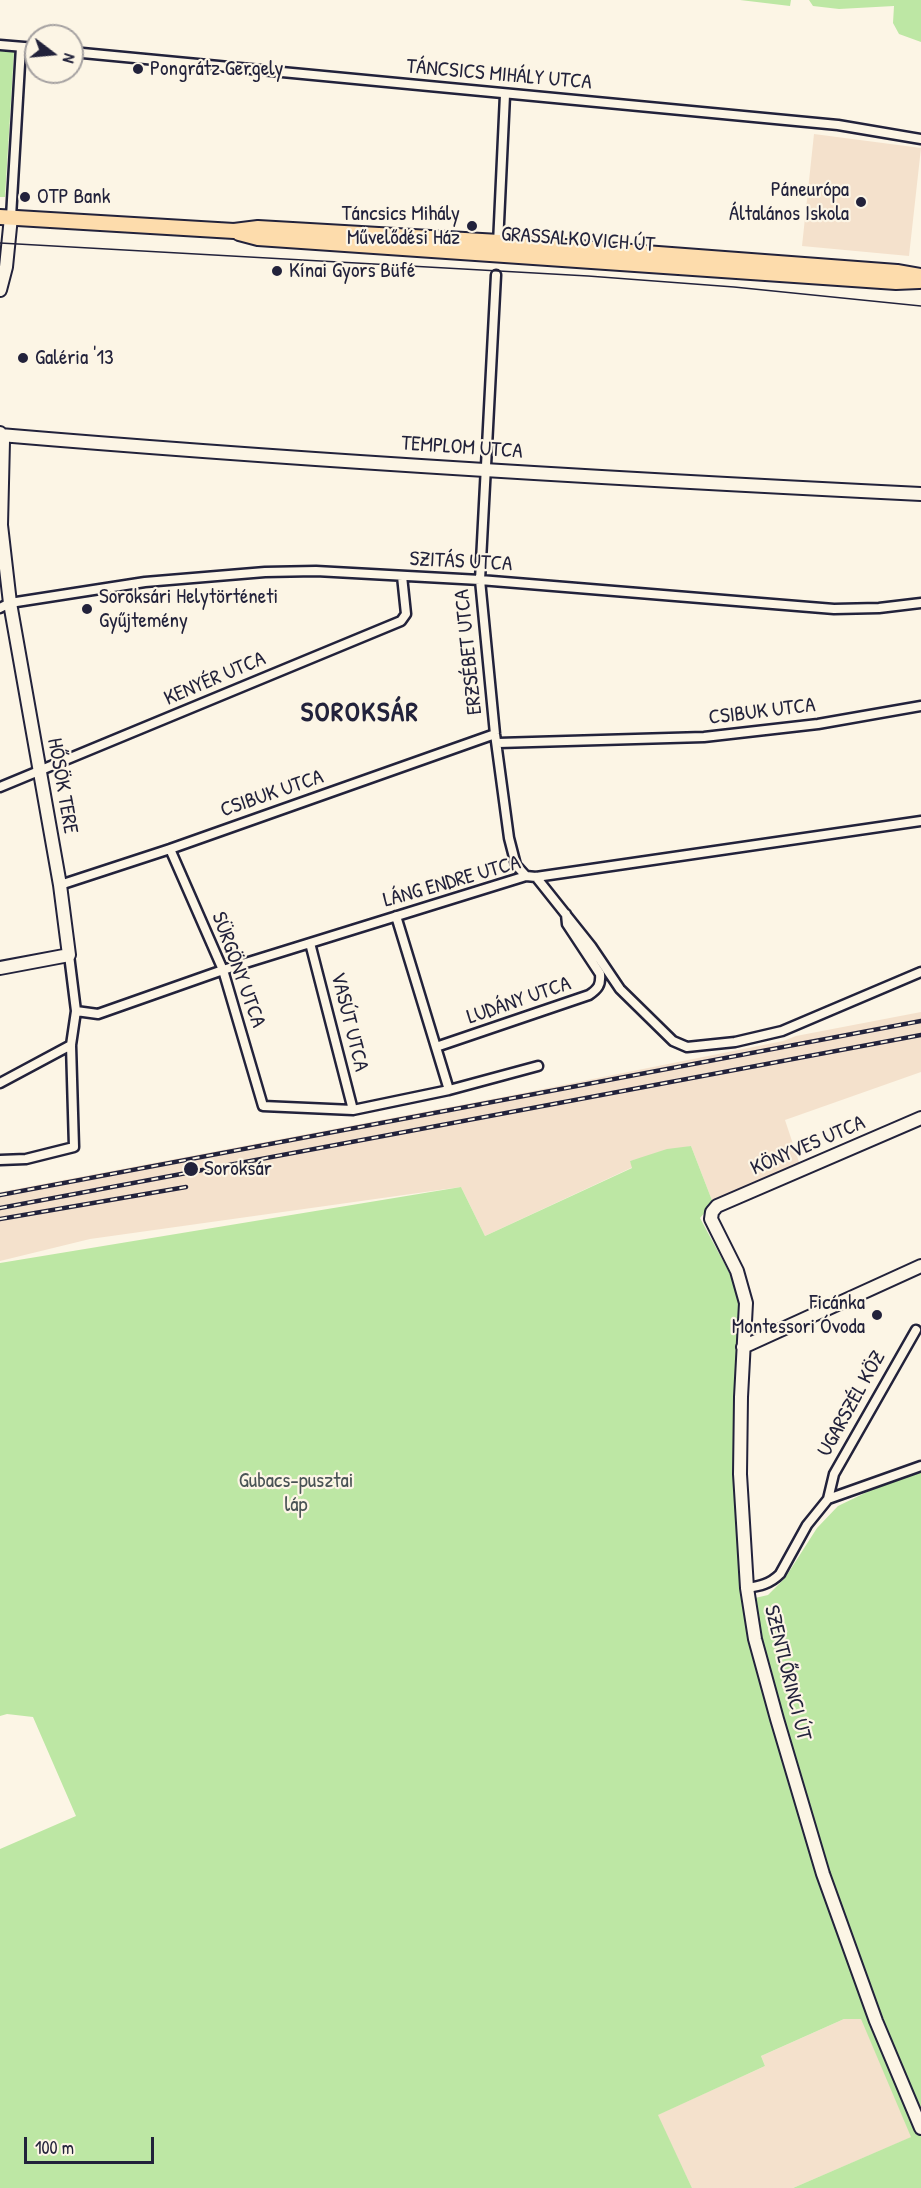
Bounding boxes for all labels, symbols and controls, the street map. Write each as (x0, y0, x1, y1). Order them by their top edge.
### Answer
north arrow (24, 24, 84, 84)
text: N (58, 51, 81, 66)
street label: TÁNCSICS MIHÁLY UTCA (405, 54, 593, 96)
place label: Pongrátz Gergely (150, 56, 283, 82)
marker: Pongrátz Gergely (131, 62, 145, 76)
place label: Páneurópa Általános Iskola (729, 177, 849, 227)
place label: OTP Bank (37, 184, 111, 210)
marker: OTP Bank (18, 190, 32, 204)
marker: Páneurópa Általános Iskola (854, 195, 868, 209)
place label: Táncsics Mihály Művelődési Ház (342, 201, 460, 251)
marker: Táncsics Mihály Művelődési Ház (465, 219, 479, 233)
street label: GRASSALKOVICH ÚT (500, 222, 656, 258)
place label: Kínai Gyors Büfé (289, 258, 415, 284)
marker: Kínai Gyors Büfé (270, 264, 284, 278)
place label: Galéria '13 (35, 345, 114, 371)
marker: Galéria '13 (16, 351, 30, 365)
street label: TEMPLOM UTCA (400, 431, 524, 465)
street label: SZITÁS UTCA (409, 547, 513, 577)
place label: Soroksári Helytörténeti Gyűjtemény (99, 584, 278, 634)
street label: ERZSÉBET UTCA (450, 588, 488, 716)
marker: Soroksári Helytörténeti Gyűjtemény (80, 602, 94, 616)
street label: KENYÉR UTCA (161, 646, 269, 712)
street label: CSIBUK UTCA (707, 693, 817, 731)
district label: SOROKSÁR (301, 698, 419, 730)
street label: HŐSÖK TERE (41, 736, 83, 836)
street label: CSIBUK UTCA (217, 765, 327, 823)
street label: LÁNG ENDRE UTCA (381, 850, 523, 914)
street label: SÜRGÖNY UTCA (205, 909, 271, 1031)
street label: VASÚT UTCA (325, 970, 373, 1074)
street label: LUDÁNY UTCA (464, 972, 574, 1030)
street label: KÖNYVES UTCA (747, 1111, 869, 1181)
place label: Soroksár (204, 1156, 272, 1182)
marker: Soroksár (182, 1160, 200, 1178)
place label: Ficánka Montessori Óvoda (732, 1290, 865, 1340)
marker: Ficánka Montessori Óvoda (870, 1308, 884, 1322)
street label: UGARSZÉL KÖZ (813, 1347, 891, 1461)
park label: Gubacs-pusztai láp (239, 1468, 353, 1518)
street label: SZENTLŐRINCI ÚT (758, 1603, 816, 1743)
scale bar (27, 2125, 158, 2163)
text: 100 m (35, 2135, 74, 2160)

